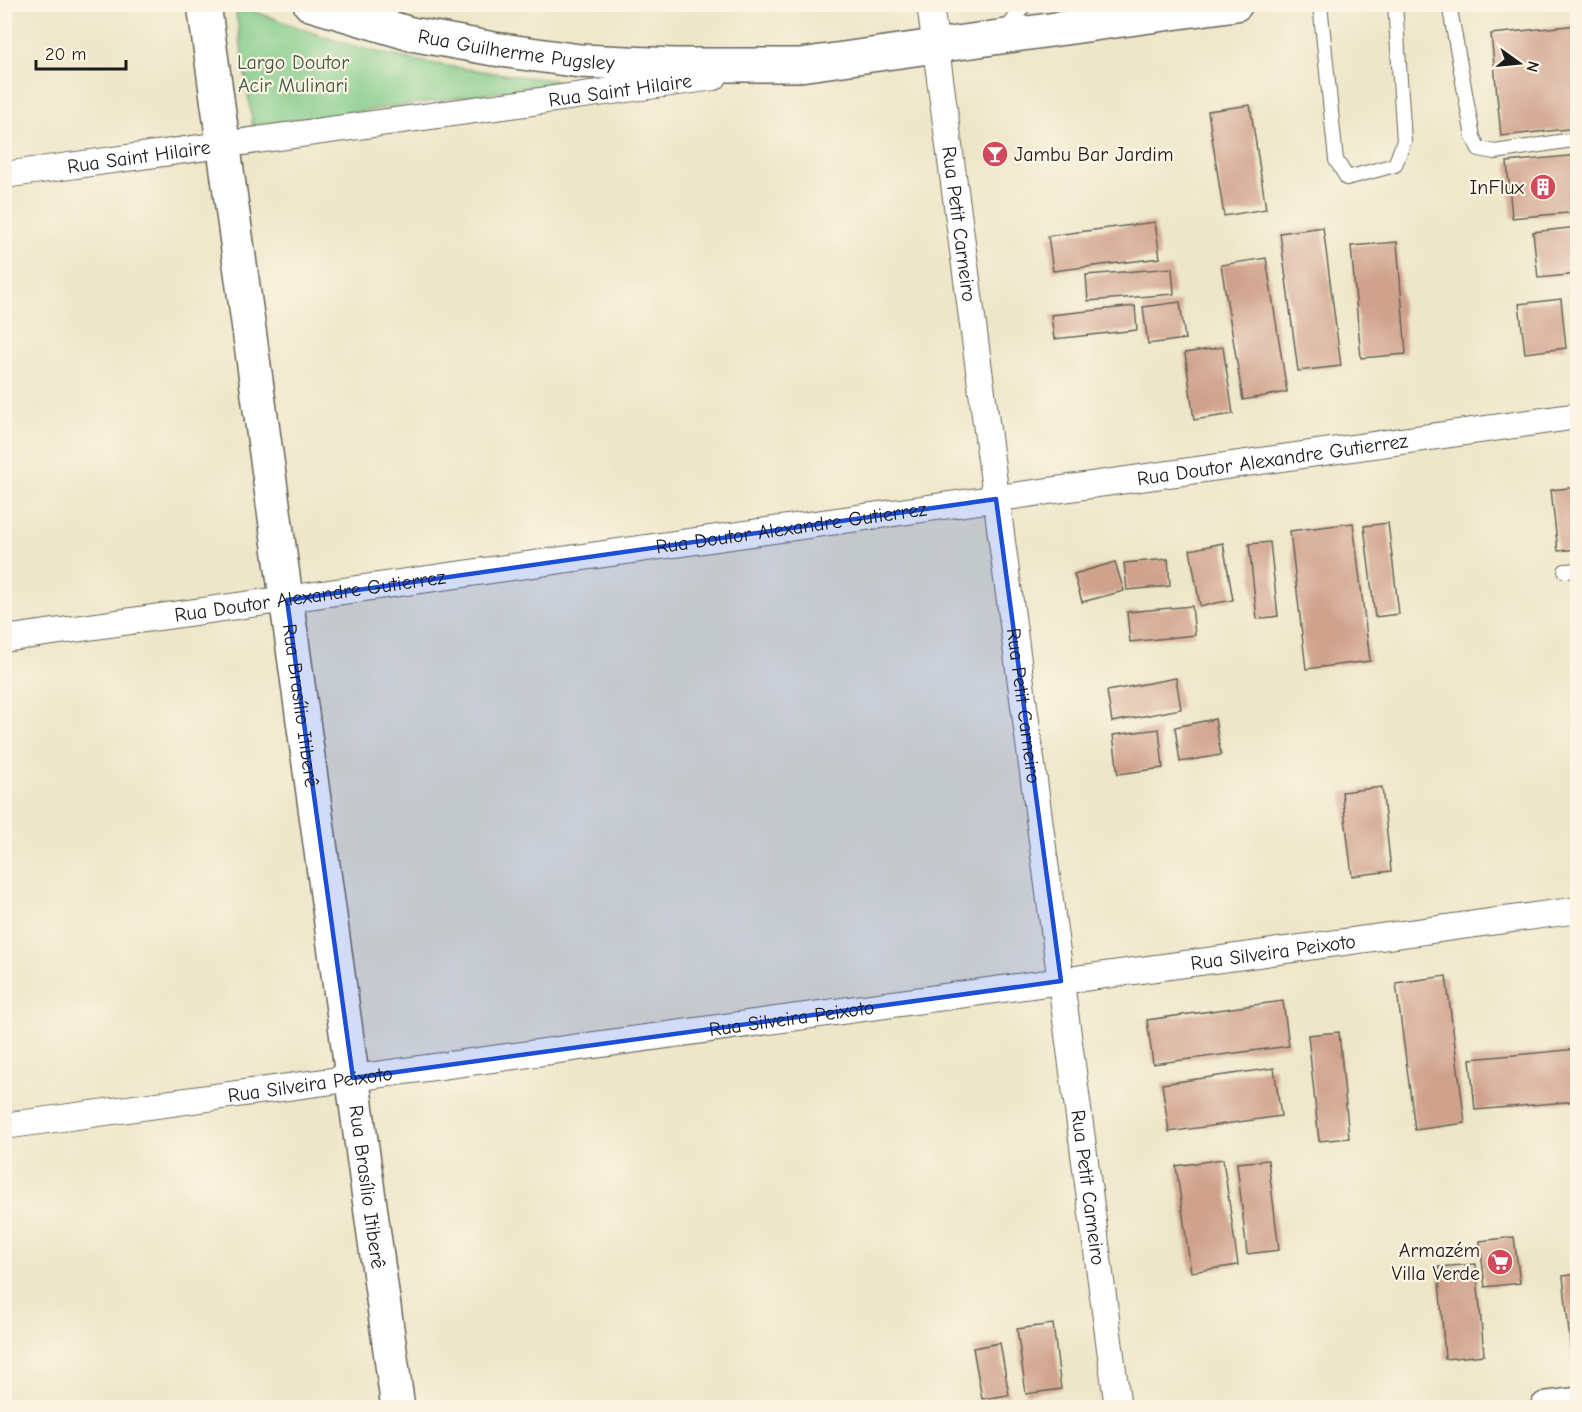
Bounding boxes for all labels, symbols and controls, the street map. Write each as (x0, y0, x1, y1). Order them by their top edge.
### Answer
street label: Rua Guilherme Pugsley (416, 24, 615, 74)
scale bar (36, 33, 126, 71)
north arrow (1489, 33, 1549, 93)
text: 20 m (45, 44, 86, 65)
park label: Largo Doutor Acir Mulinari (237, 51, 349, 97)
text: N (1522, 59, 1543, 74)
street label: Rua Saint Hilaire (547, 69, 693, 111)
street label: Rua Saint Hilaire (66, 135, 212, 178)
bar icon: Jambu Bar Jardim (980, 139, 1010, 169)
place label: Jambu Bar Jardim (1014, 143, 1173, 166)
street label: Rua Petit Carneiro (938, 145, 981, 303)
building icon: InFlux (1528, 172, 1558, 202)
place label: InFlux (1470, 176, 1525, 199)
street label: Rua Doutor Alexandre Gutierrez (1135, 429, 1410, 490)
street label: Rua Doutor Alexandre Gutierrez (654, 497, 928, 558)
street label: Rua Doutor Alexandre Gutierrez (173, 565, 447, 626)
street label: Rua Brasílio Itiberê (278, 622, 324, 789)
street label: Rua Petit Carneiro (1002, 627, 1046, 785)
street label: Rua Silveira Peixoto (1189, 929, 1357, 975)
street label: Rua Silveira Peixoto (708, 995, 876, 1041)
street label: Rua Silveira Peixoto (226, 1061, 394, 1107)
street label: Rua Brasílio Itiberê (345, 1104, 390, 1270)
street label: Rua Petit Carneiro (1067, 1108, 1110, 1267)
place label: Armazém Villa Verde (1391, 1239, 1480, 1285)
supermarket icon: Armazém Villa Verde (1485, 1247, 1515, 1277)

